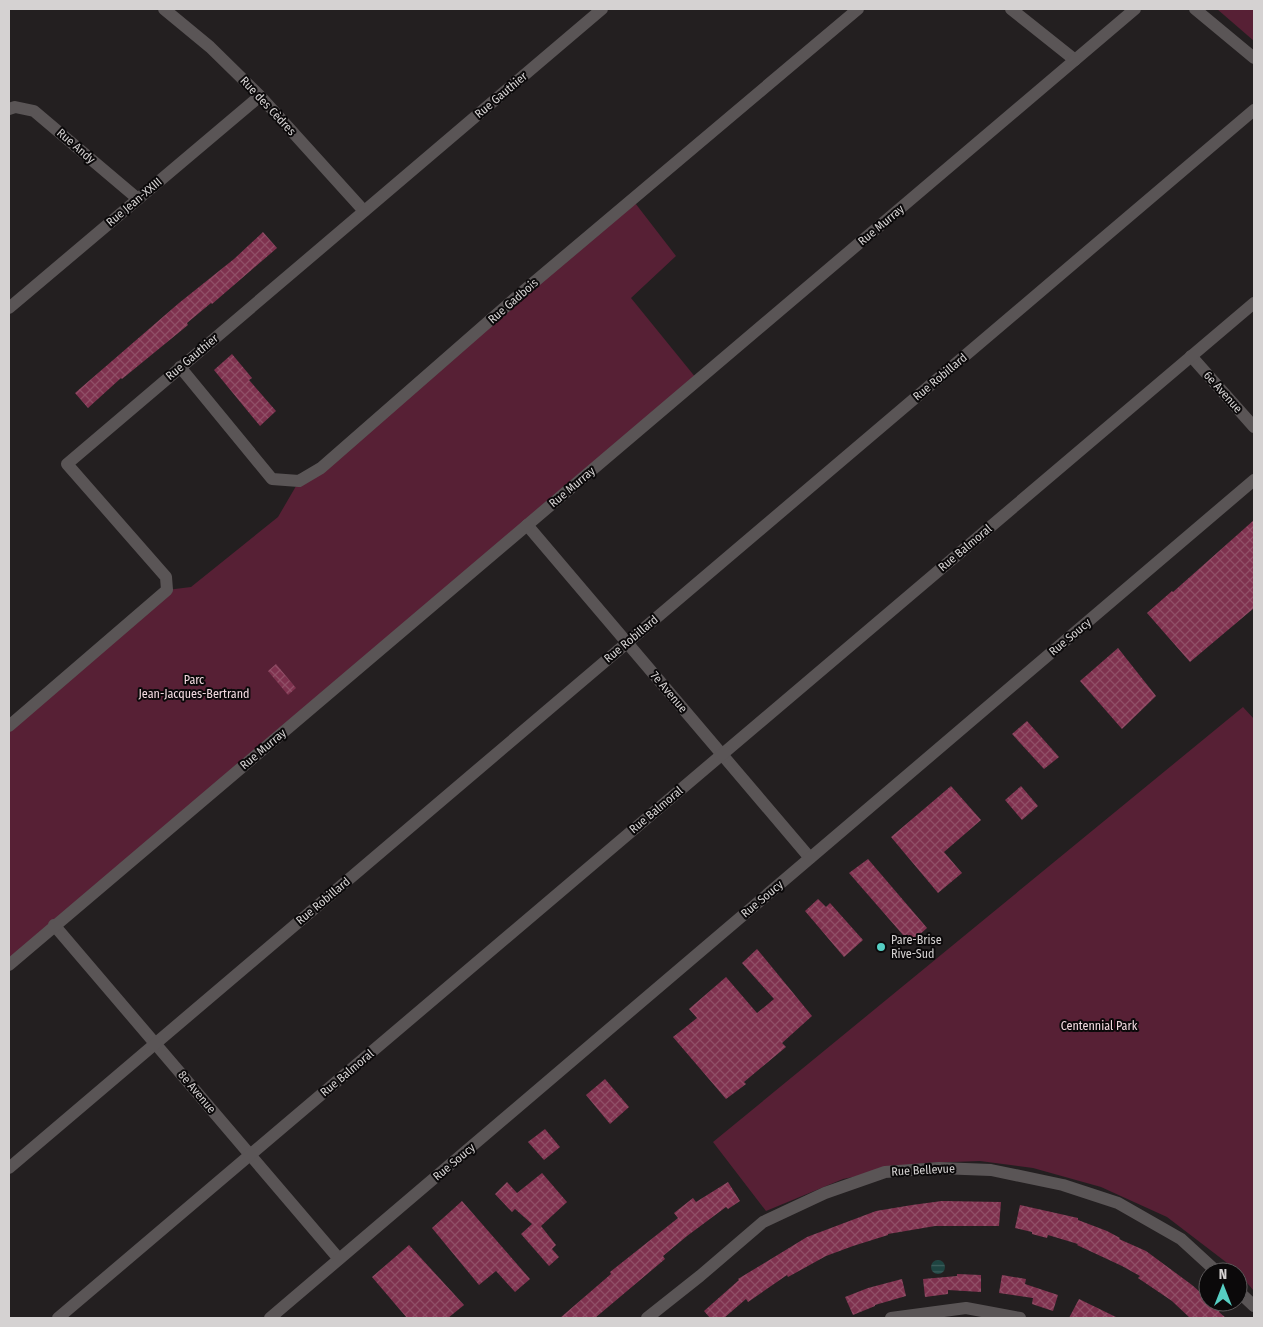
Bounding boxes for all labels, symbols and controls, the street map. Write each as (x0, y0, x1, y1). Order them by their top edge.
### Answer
street label: Rue Gauthier (472, 69, 531, 121)
street label: Rue des Cèdres (237, 74, 299, 138)
street label: Rue Andy (54, 126, 98, 167)
street label: Rue Jean-XXIII (103, 175, 165, 229)
street label: Rue Murray (855, 201, 907, 248)
street label: Rue Gadbois (485, 276, 541, 326)
street label: Rue Gauthier (163, 331, 222, 383)
street label: Rue Robillard (910, 350, 970, 404)
street label: 6e Avenue (1201, 368, 1245, 416)
street label: Rue Murray (546, 463, 598, 510)
street label: Rue Balmoral (935, 522, 995, 574)
street label: Rue Robillard (601, 612, 661, 666)
street label: Rue Soucy (1046, 615, 1094, 659)
street label: 7e Avenue (648, 669, 690, 715)
park label: Parc Jean-Jacques-Bertrand (139, 673, 249, 701)
street label: Rue Murray (237, 725, 289, 772)
street label: Rue Balmoral (626, 784, 686, 836)
street label: Rue Robillard (293, 874, 353, 928)
street label: Rue Soucy (738, 877, 786, 921)
place label: Pare-Brise Rive-Sud (891, 933, 942, 961)
marker: Pare-Brise Rive-Sud (875, 941, 887, 953)
park label: Centennial Park (1061, 1019, 1138, 1033)
street label: Rue Balmoral (317, 1047, 377, 1099)
street label: 8e Avenue (175, 1068, 219, 1116)
street label: Rue Soucy (430, 1140, 478, 1184)
street label: Rue Bellevue (891, 1161, 955, 1179)
north arrow (1198, 1262, 1248, 1312)
text: N (1219, 1266, 1227, 1283)

